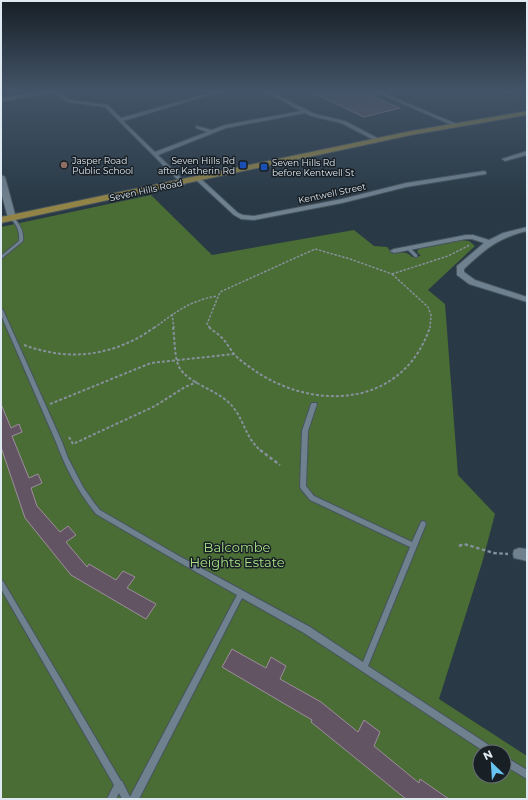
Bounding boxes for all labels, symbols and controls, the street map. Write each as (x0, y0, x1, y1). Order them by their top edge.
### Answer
place label: Jasper Road Public School (71, 155, 133, 176)
place label: Seven Hills Rd after Katherin Rd (158, 155, 235, 176)
place label: Seven Hills Rd before Kentwell St (272, 157, 355, 178)
marker: Jasper Road Public School (59, 160, 69, 170)
marker: Seven Hills Rd after Katherin Rd (238, 160, 248, 170)
marker: Seven Hills Rd before Kentwell St (259, 162, 269, 172)
street label: Seven Hills Road (108, 177, 184, 203)
street label: Kentwell Street (297, 180, 367, 206)
park label: Balcombe Heights Estate (189, 539, 285, 570)
north arrow (472, 744, 512, 784)
text: N (481, 747, 495, 763)

